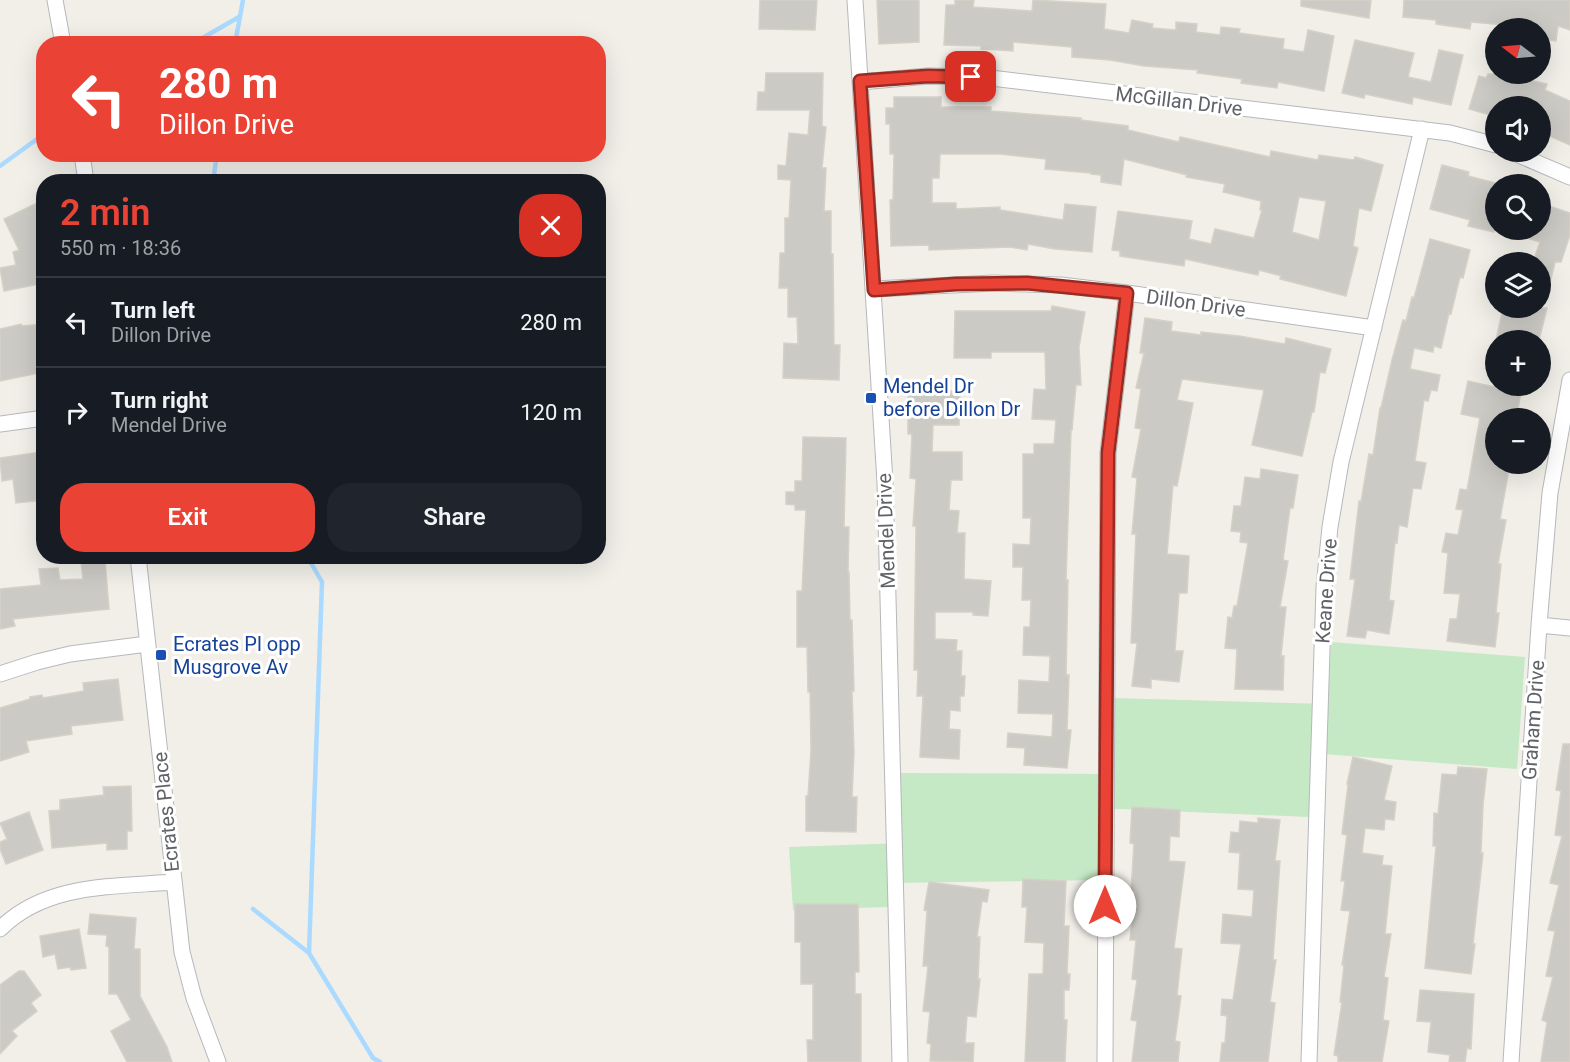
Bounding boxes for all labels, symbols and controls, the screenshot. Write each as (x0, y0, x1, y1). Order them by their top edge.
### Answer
north arrow (1485, 18, 1551, 84)
map controls (1485, 18, 1551, 474)
pin (945, 51, 996, 102)
text: 280 m (159, 59, 278, 108)
icon: left (60, 60, 138, 138)
icon: arrive (954, 60, 987, 93)
street label: McGillan Drive (1114, 81, 1244, 121)
button: sound (1485, 96, 1551, 162)
text: Dillon Drive (159, 109, 294, 141)
button: search (1485, 174, 1551, 240)
text: 2 min (60, 192, 150, 234)
button: close (519, 194, 582, 257)
text: 550 m · 18:36 (60, 236, 181, 260)
button: layers (1485, 252, 1551, 318)
street label: Dillon Drive (1145, 284, 1247, 322)
text: Turn left (111, 298, 195, 323)
icon: left (60, 306, 93, 339)
text: 280 m (520, 310, 582, 335)
text: Dillon Drive (111, 323, 211, 347)
button: + (1485, 330, 1551, 396)
place label: Mendel Dr before Dillon Dr (883, 374, 1021, 421)
text: Turn right (111, 388, 208, 413)
marker: Mendel Dr before Dillon Dr (864, 391, 878, 405)
icon: right (60, 396, 93, 429)
text: 120 m (520, 400, 582, 425)
button: − (1485, 408, 1551, 474)
text: Mendel Drive (111, 413, 227, 437)
street label: Mendel Drive (872, 473, 900, 589)
button: Exit (60, 483, 315, 552)
button: Share (327, 483, 582, 552)
street label: Keane Drive (1310, 538, 1342, 644)
place label: Ecrates Pl opp Musgrove Av (173, 632, 301, 679)
marker: Ecrates Pl opp Musgrove Av (154, 648, 168, 662)
street label: Graham Drive (1517, 659, 1549, 781)
street label: Ecrates Place (148, 751, 184, 873)
position arrow (1073, 874, 1137, 938)

